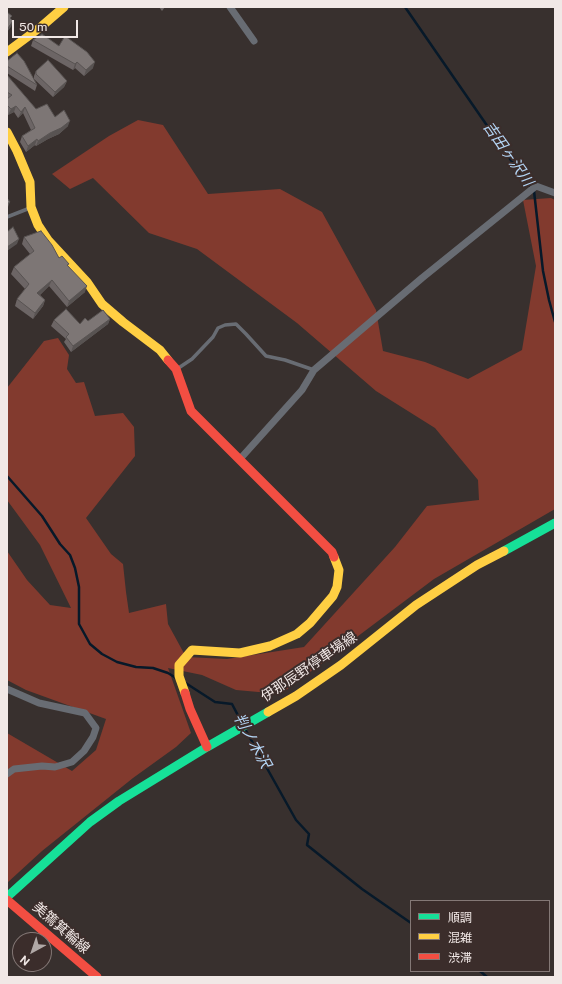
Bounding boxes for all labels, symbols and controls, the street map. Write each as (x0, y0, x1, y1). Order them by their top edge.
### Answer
scale bar (14, 12, 80, 38)
text: 50 m (19, 20, 47, 34)
water label: 吉田ヶ沢川 (479, 118, 537, 190)
street label: 伊那辰野停車場線 (258, 629, 360, 705)
water label: 判ノ木沢 (230, 710, 274, 772)
street label: 美篶箕輪線 (29, 899, 93, 957)
legend (410, 900, 550, 972)
text: 順調 (448, 911, 472, 925)
text: 混雑 (448, 931, 472, 945)
north arrow (12, 932, 52, 972)
text: 渋滞 (448, 951, 472, 965)
text: N (18, 953, 32, 968)

